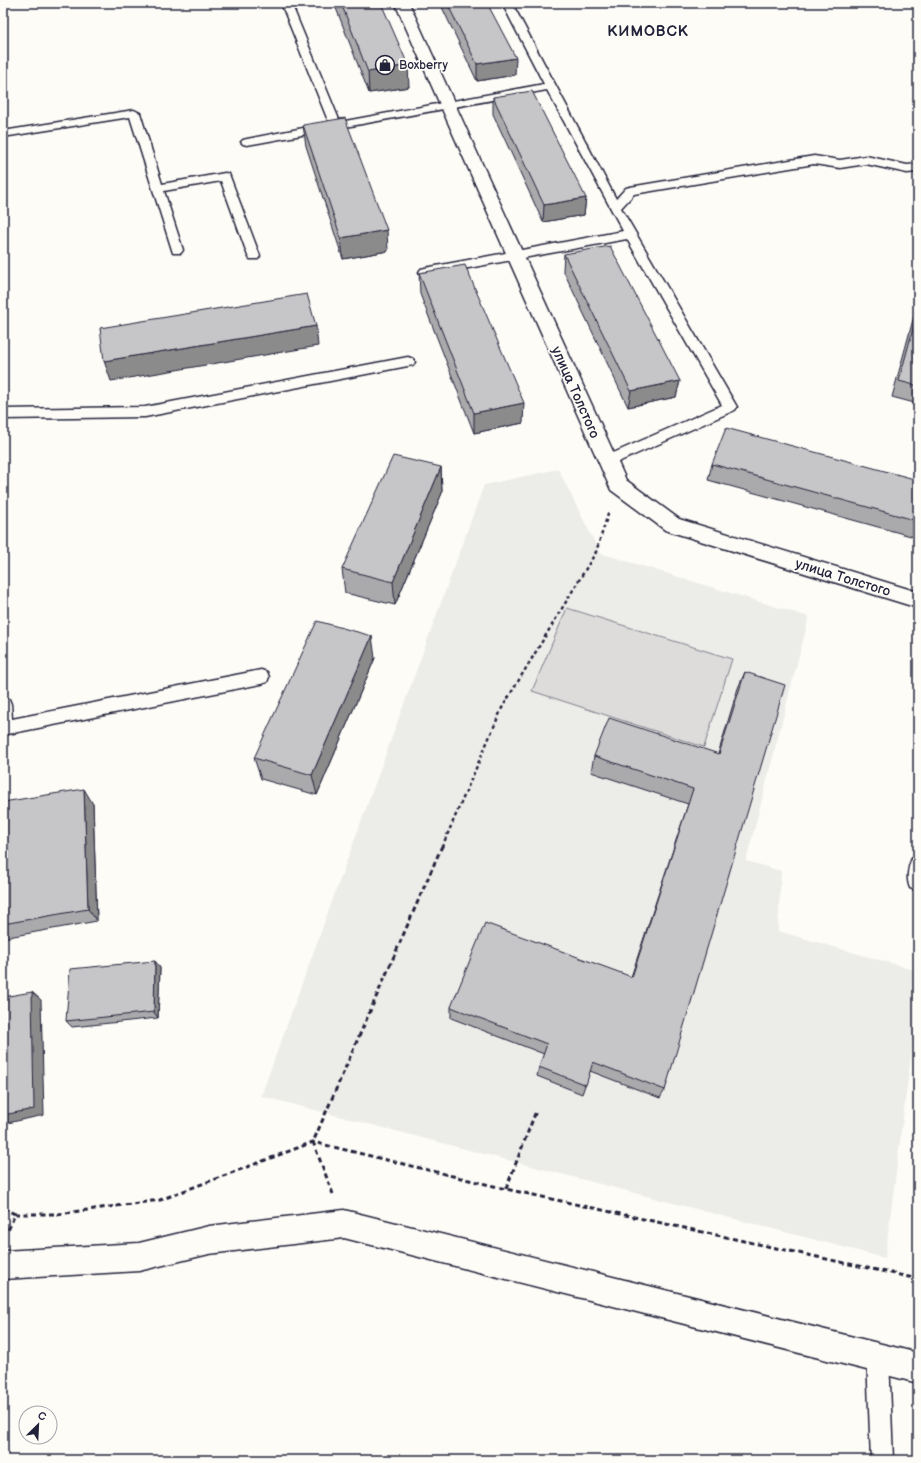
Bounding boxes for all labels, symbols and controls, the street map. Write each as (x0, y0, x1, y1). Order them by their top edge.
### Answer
district label: КИМОВСК (607, 22, 689, 41)
shop icon: Boxberry (374, 54, 396, 76)
place label: Boxberry (399, 58, 448, 73)
street label: улица Толстого (548, 344, 603, 441)
street label: улица Толстого (793, 555, 892, 600)
north arrow (18, 1405, 58, 1445)
text: С (36, 1409, 48, 1424)

